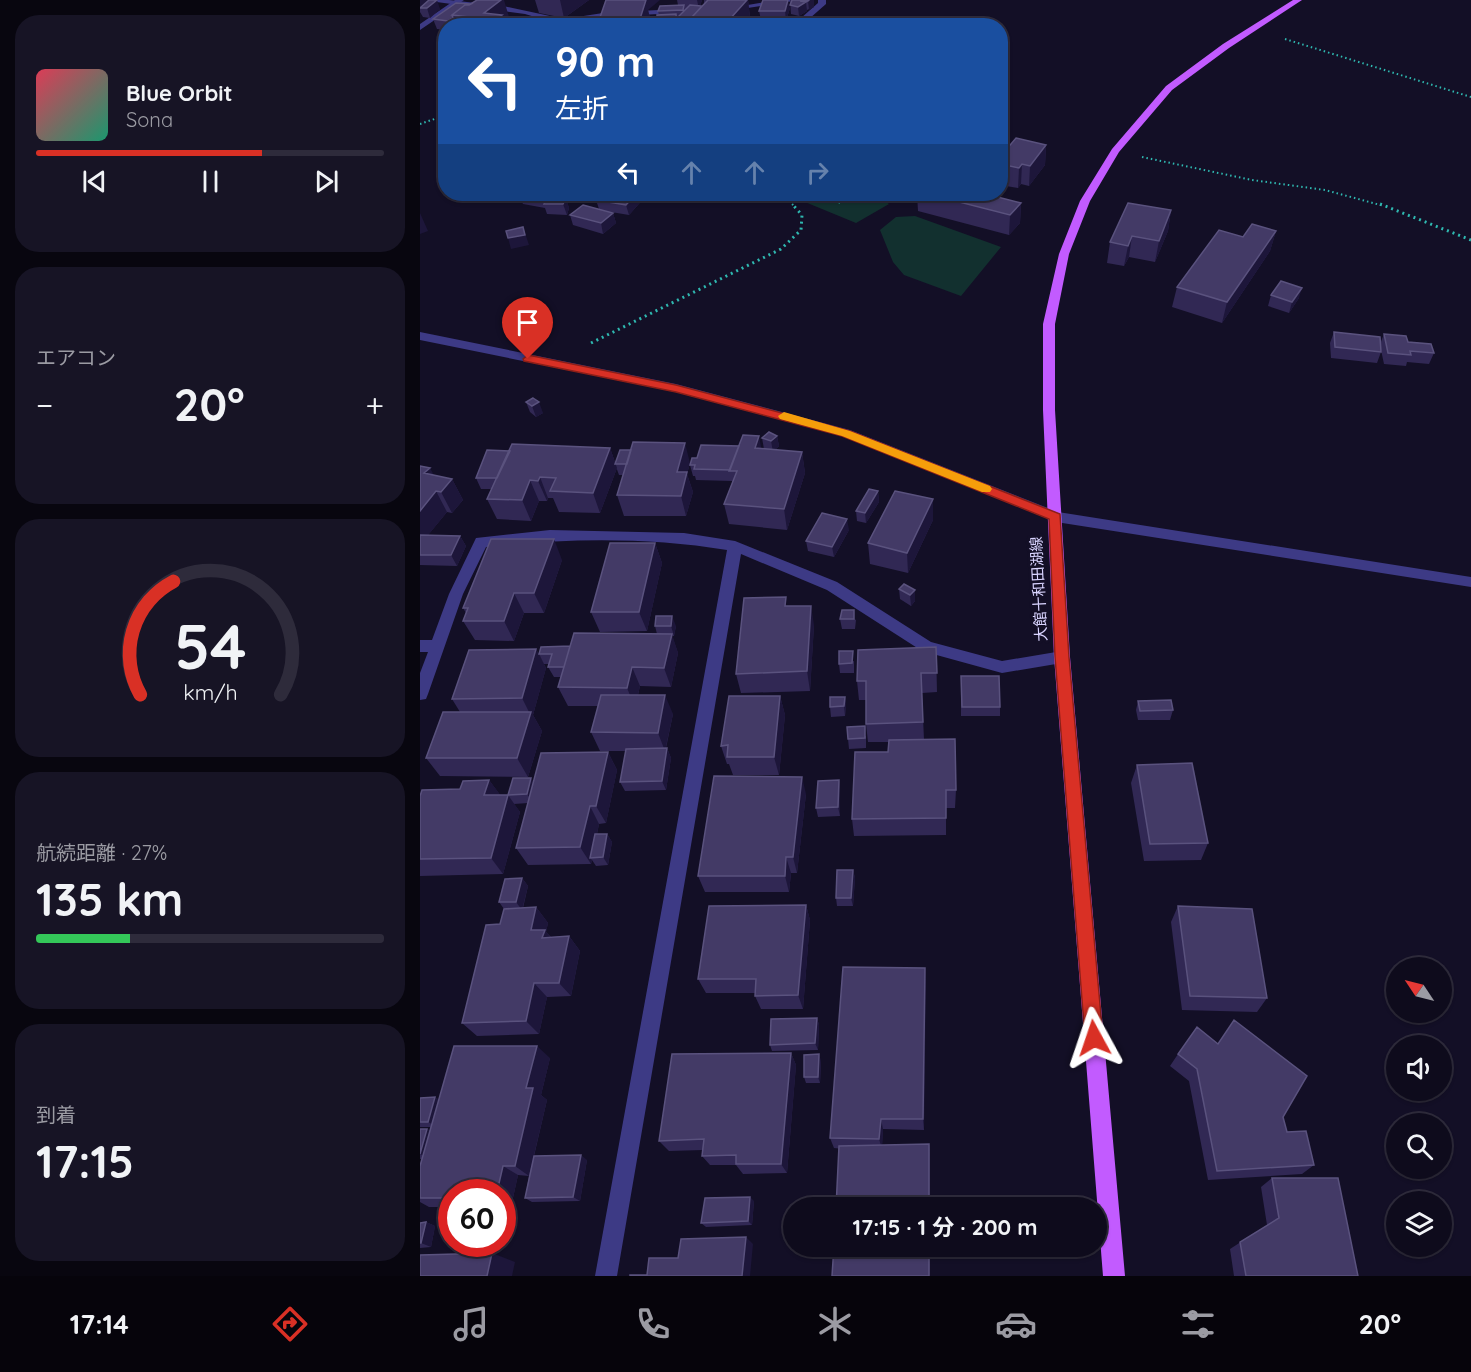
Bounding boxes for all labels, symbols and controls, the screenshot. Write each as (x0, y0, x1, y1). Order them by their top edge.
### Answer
text: 90 m (555, 35, 655, 88)
icon: left (456, 42, 534, 120)
text: Blue Orbit (126, 79, 232, 107)
text: 左折 (555, 91, 609, 125)
text: Sona (126, 107, 173, 132)
icon: left (612, 156, 645, 189)
icon: ahead (675, 156, 708, 189)
icon: ahead (738, 156, 771, 189)
icon: right (801, 156, 834, 189)
icon: previous (78, 165, 111, 198)
icon: pause (194, 165, 227, 198)
icon: next (310, 165, 343, 198)
pin (502, 297, 553, 359)
icon: arrive (511, 306, 544, 339)
text: エアコン (36, 345, 116, 370)
text: 20° (174, 376, 245, 432)
text: − (36, 384, 53, 425)
text: + (365, 384, 384, 425)
street label: 大館十和田湖線 (1026, 536, 1051, 642)
text: 54 (174, 607, 246, 685)
text: km/h (183, 679, 237, 705)
text: 航続距離 · 27% (36, 840, 167, 865)
text: 135 km (36, 871, 183, 927)
north arrow (1386, 957, 1452, 1023)
map controls (1386, 957, 1452, 1257)
position arrow (1062, 1006, 1126, 1070)
button: sound (1386, 1035, 1452, 1101)
text: 到着 (36, 1102, 76, 1127)
button: search (1386, 1113, 1452, 1179)
text: 17:15 (36, 1133, 134, 1189)
speed limit sign: 60 (438, 1179, 516, 1257)
button: layers (1386, 1191, 1452, 1257)
text: 17:15 · 1 分 · 200 m (853, 1213, 1037, 1241)
icon: directions (269, 1303, 311, 1345)
icon: music (450, 1303, 492, 1345)
icon: phone (632, 1303, 674, 1345)
icon: climate (814, 1303, 856, 1345)
icon: car (995, 1303, 1037, 1345)
icon: filters (1177, 1303, 1219, 1345)
text: 17:14 (70, 1307, 129, 1341)
text: 20° (1359, 1307, 1401, 1341)

